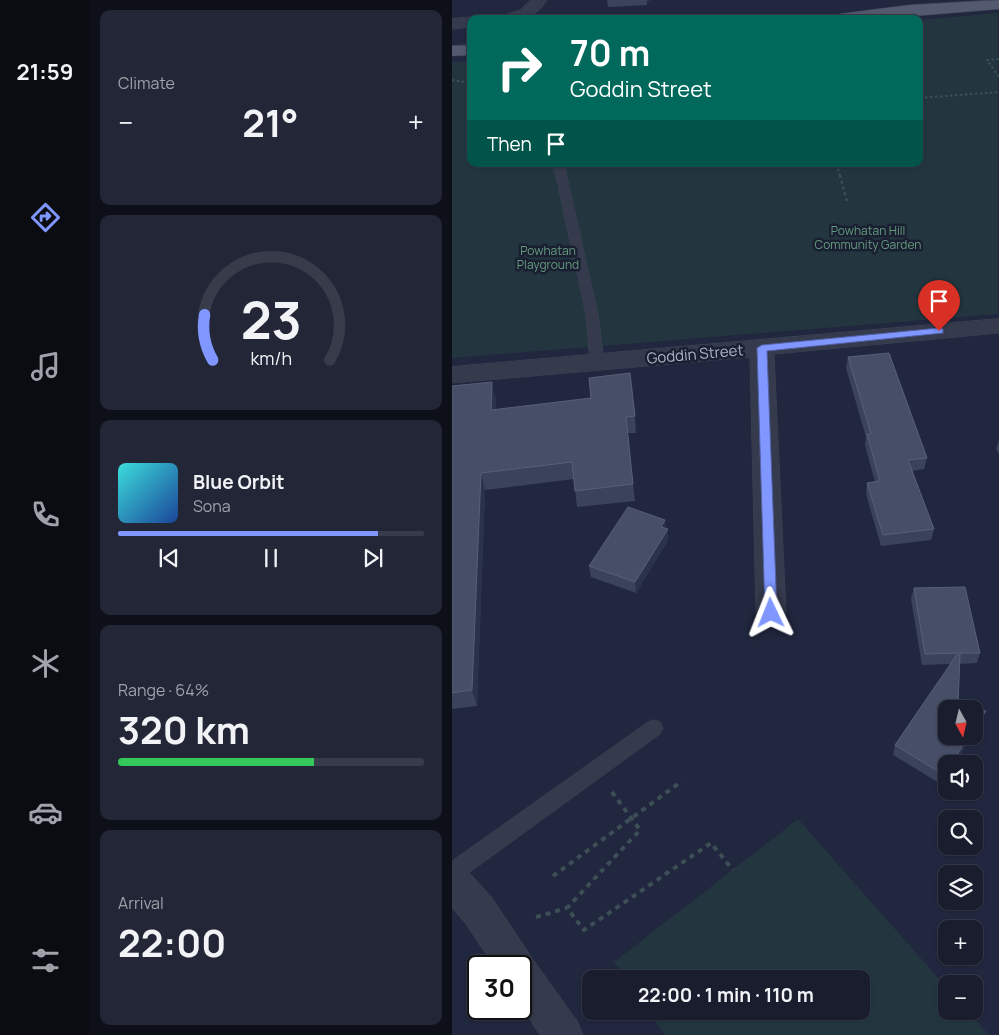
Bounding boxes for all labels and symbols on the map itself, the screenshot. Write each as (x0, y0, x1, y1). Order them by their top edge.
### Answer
park label: Powhatan Hill Community Garden (815, 222, 921, 253)
park label: Powhatan Playground (517, 242, 579, 273)
pin (918, 280, 960, 331)
street label: Goddin Street (646, 339, 744, 369)
position arrow (744, 586, 796, 638)
north arrow (938, 700, 983, 745)
speed limit sign: 30 (467, 955, 532, 1020)

